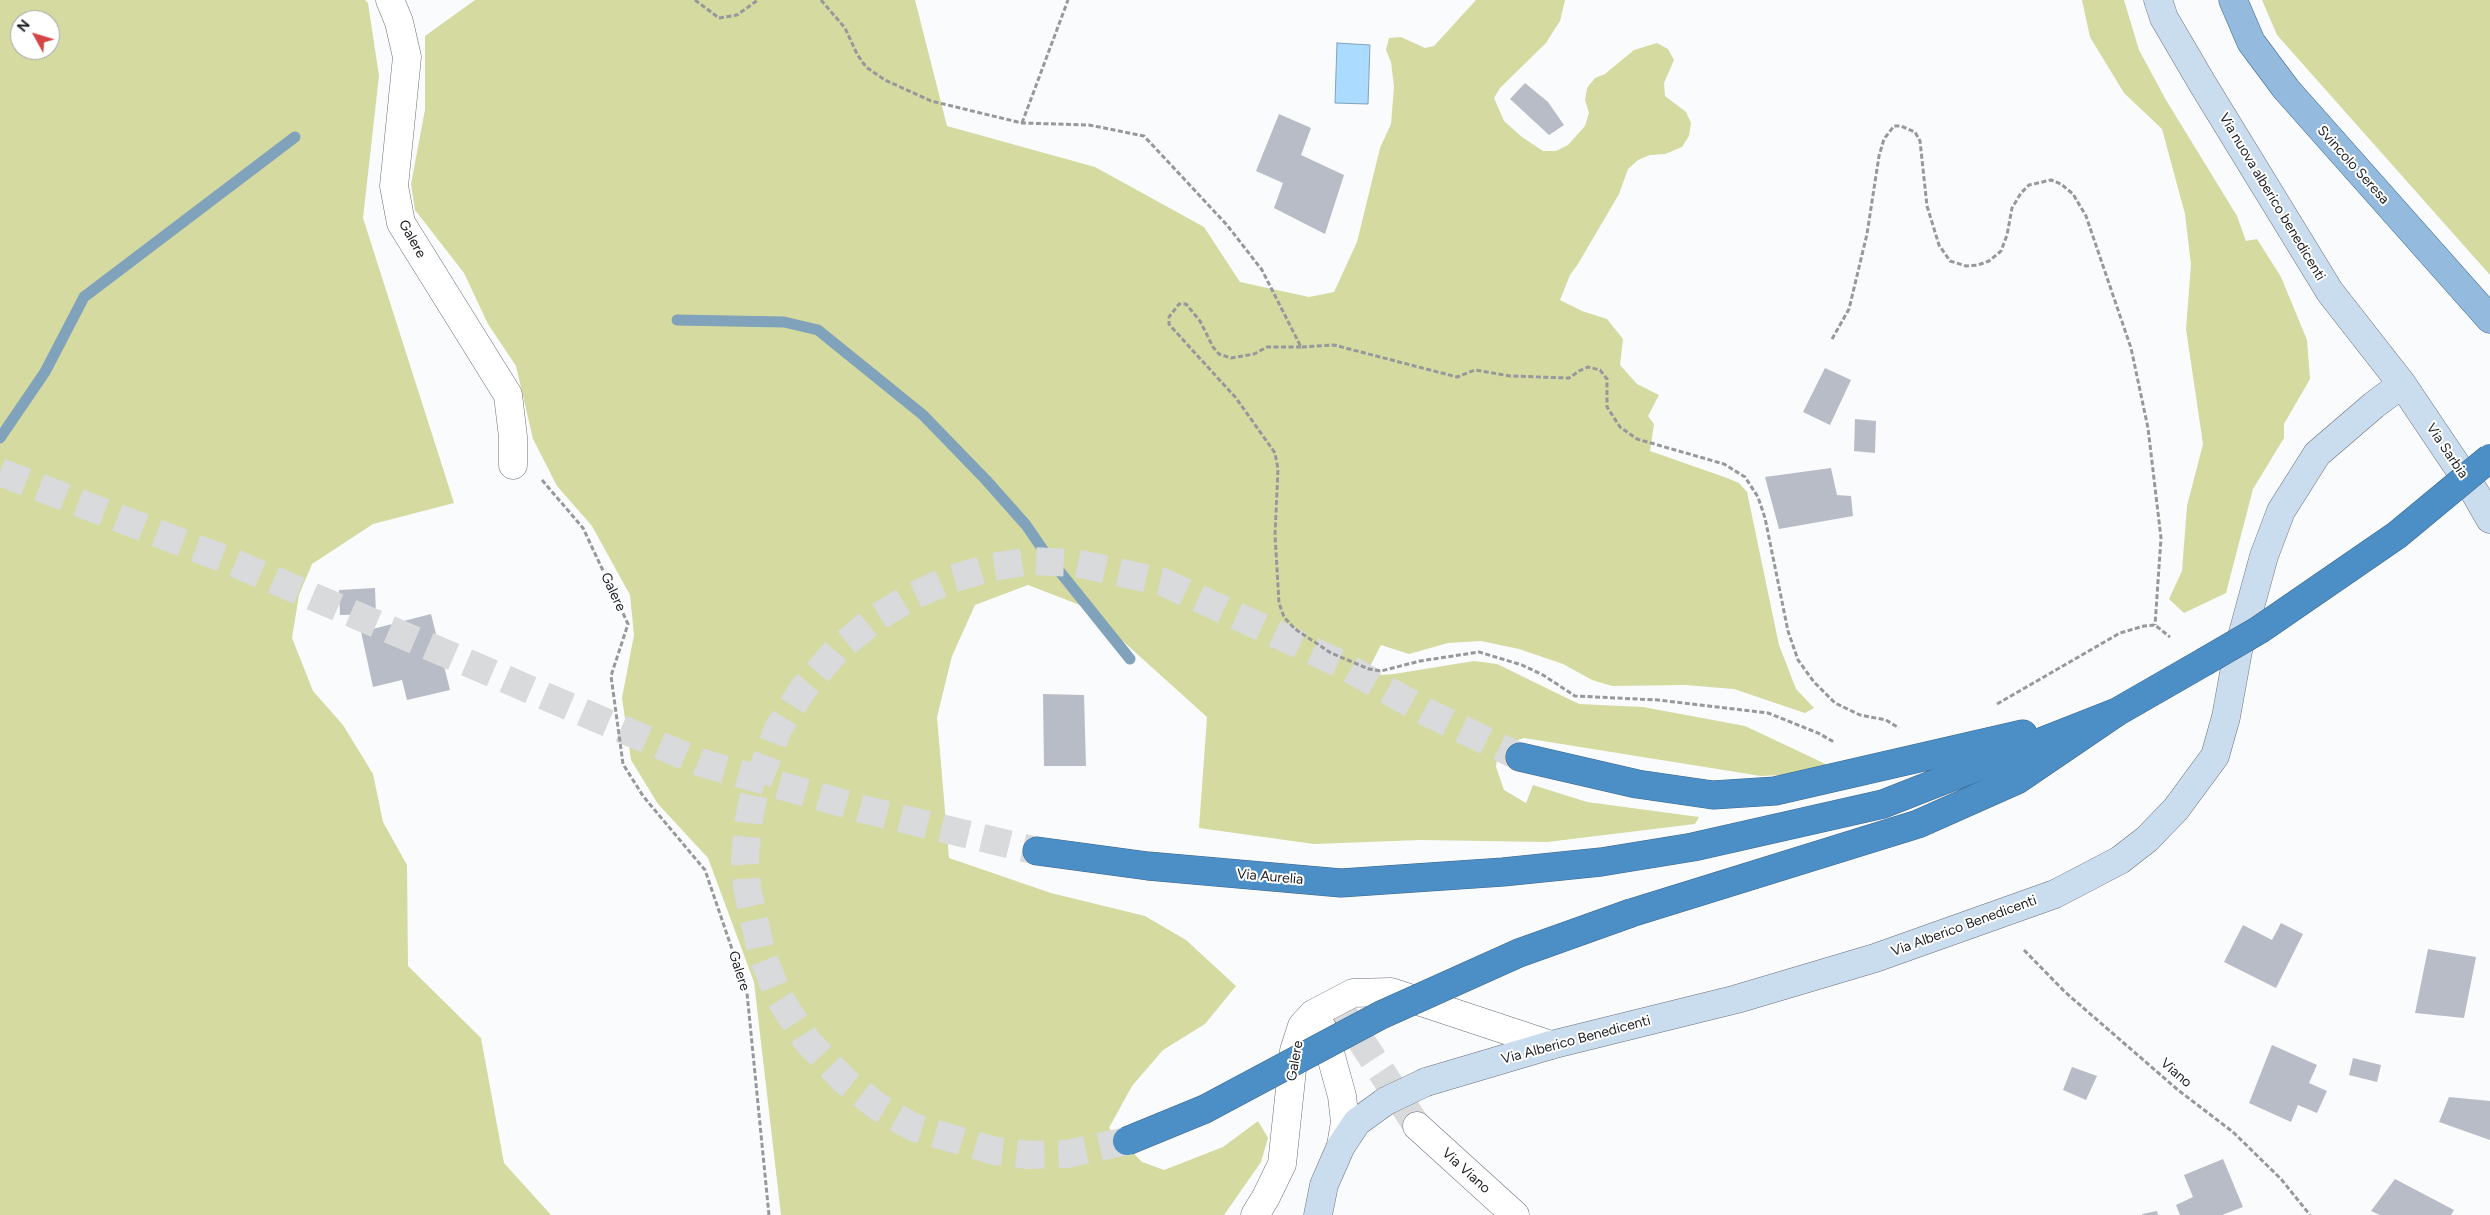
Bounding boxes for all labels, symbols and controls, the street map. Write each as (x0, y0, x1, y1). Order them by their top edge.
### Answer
north arrow (10, 10, 60, 60)
text: N (14, 16, 34, 35)
street label: Via nuova alberico benedicenti (2215, 110, 2329, 284)
street label: Svincolo Seresa (2313, 122, 2393, 208)
street label: Galere (395, 217, 429, 261)
street label: Via Sarbia (2423, 420, 2471, 482)
street label: Galere (597, 570, 629, 614)
street label: Via Aurelia (1236, 866, 1304, 888)
street label: Via Alberico Benedicenti (1889, 892, 2039, 960)
street label: Galere (725, 949, 753, 993)
street label: Via Alberico Benedicenti (1500, 1012, 1652, 1068)
street label: Galere (1283, 1039, 1307, 1083)
street label: Viano (2157, 1055, 2195, 1091)
street label: Via Viano (1438, 1145, 1494, 1197)

